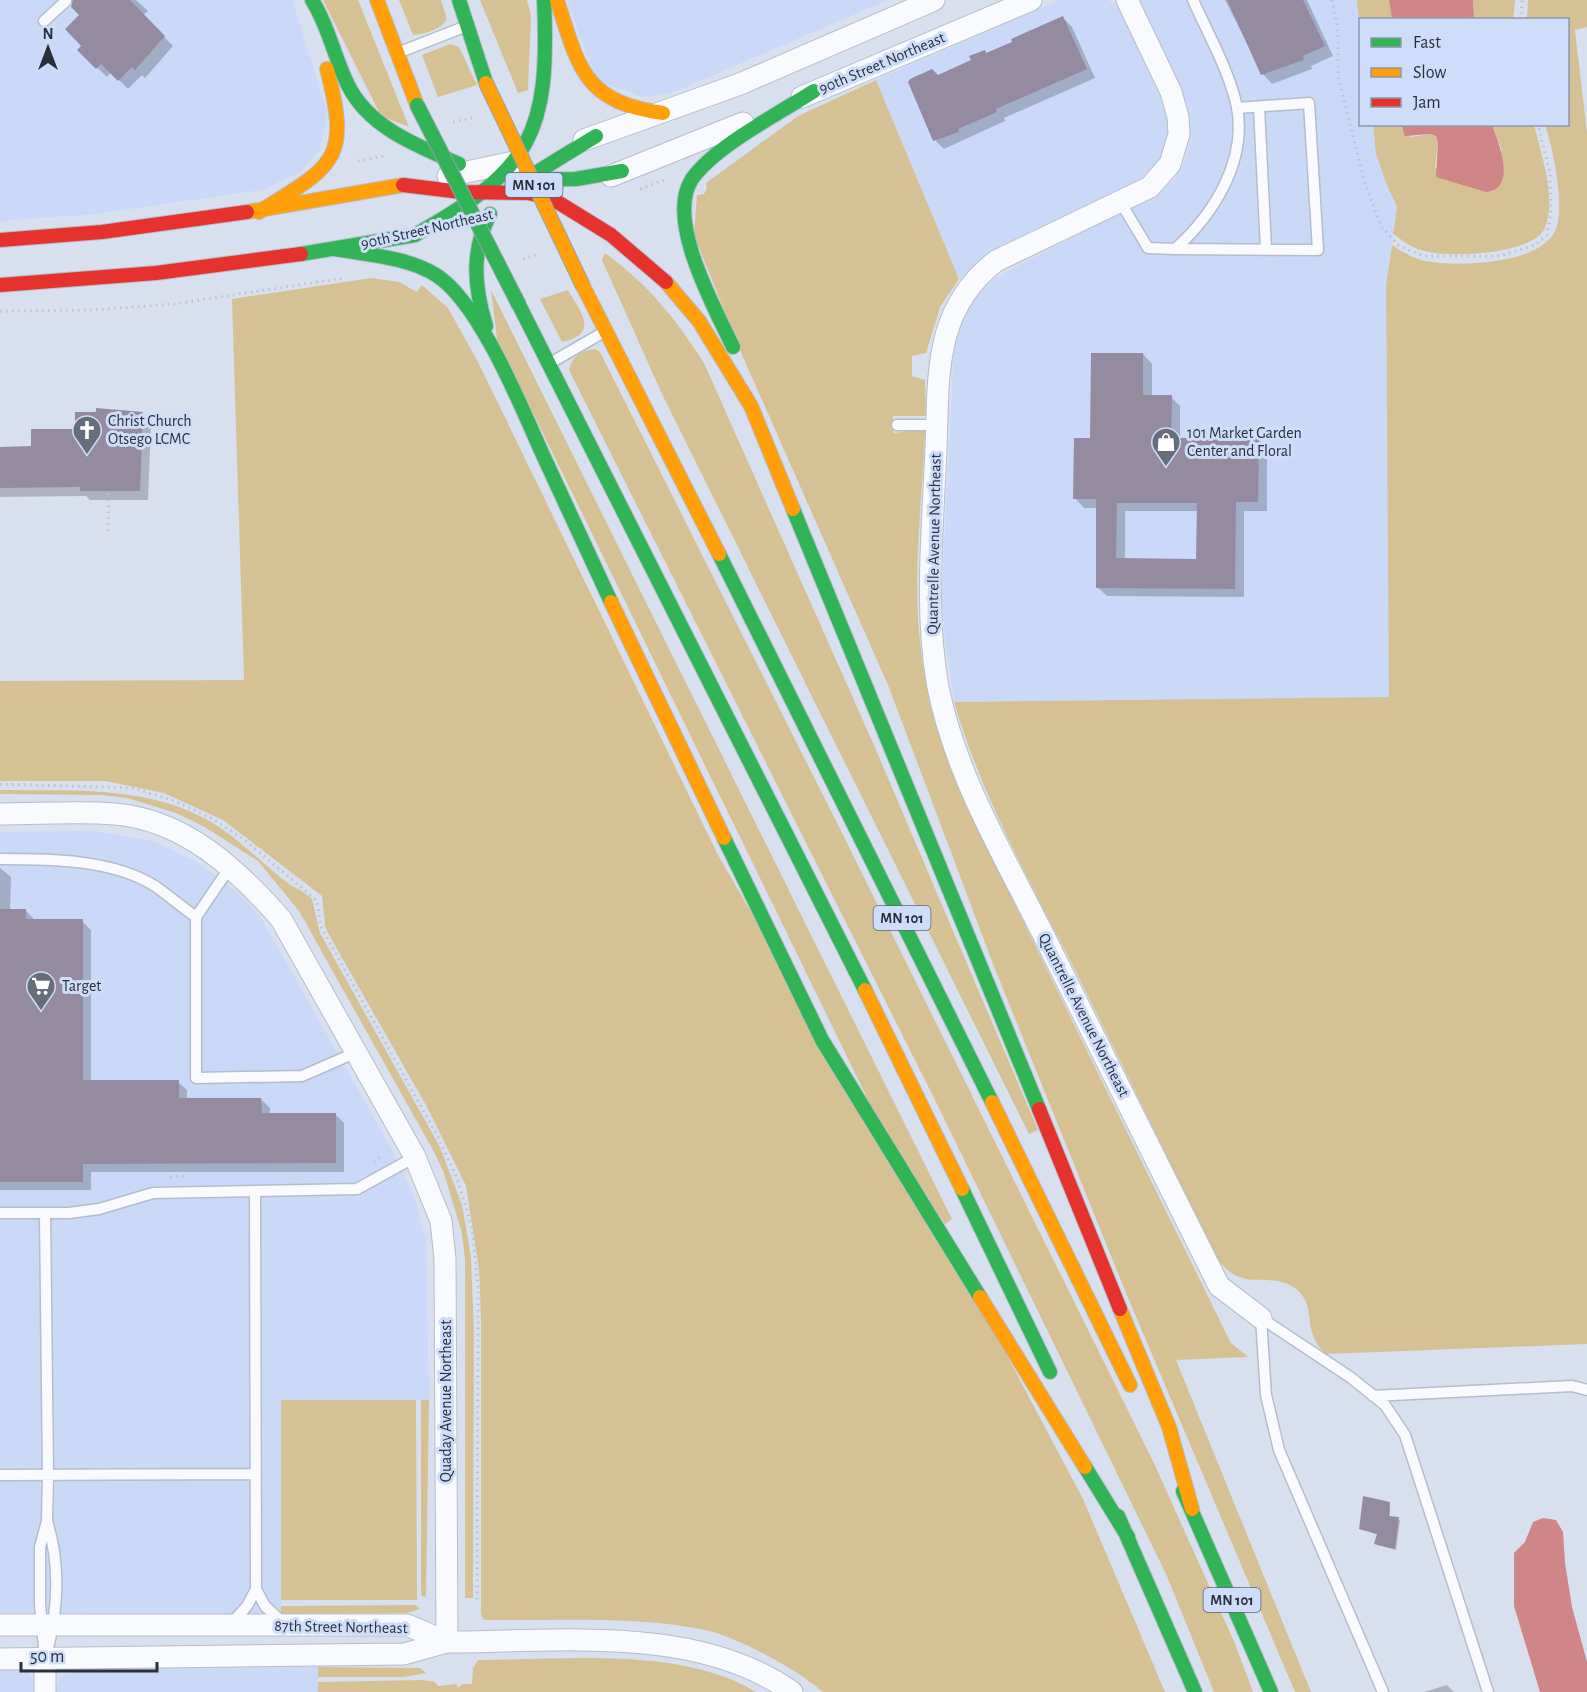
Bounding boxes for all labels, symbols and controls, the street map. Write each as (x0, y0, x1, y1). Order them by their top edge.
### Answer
north arrow (18, 18, 78, 78)
legend (1359, 18, 1569, 126)
text: N (42, 26, 54, 42)
street label: 90th Street Northeast (817, 29, 947, 97)
text: Fast (1413, 34, 1441, 52)
text: Slow (1413, 64, 1446, 82)
text: Jam (1413, 94, 1441, 112)
road number: MN 101 (506, 173, 562, 197)
street label: 90th Street Northeast (359, 206, 495, 252)
place label: Christ Church Otsego LCMC (108, 413, 191, 447)
church icon: Christ Church Otsego LCMC (71, 414, 103, 456)
place label: 101 Market Garden Center and Floral (1187, 425, 1302, 459)
shop icon: 101 Market Garden Center and Floral (1150, 426, 1182, 468)
street label: Quantrelle Avenue Northeast (924, 453, 945, 635)
road number: MN 101 (874, 906, 930, 930)
street label: Quantrelle Avenue Northeast (1035, 931, 1132, 1100)
supermarket icon: Target (25, 970, 57, 1012)
place label: Target (62, 978, 101, 994)
street label: Quaday Avenue Northeast (438, 1320, 455, 1482)
road number: MN 101 (1204, 1588, 1260, 1612)
street label: 87th Street Northeast (274, 1618, 408, 1636)
scale bar (21, 1635, 158, 1673)
text: 50 m (30, 1648, 64, 1666)

